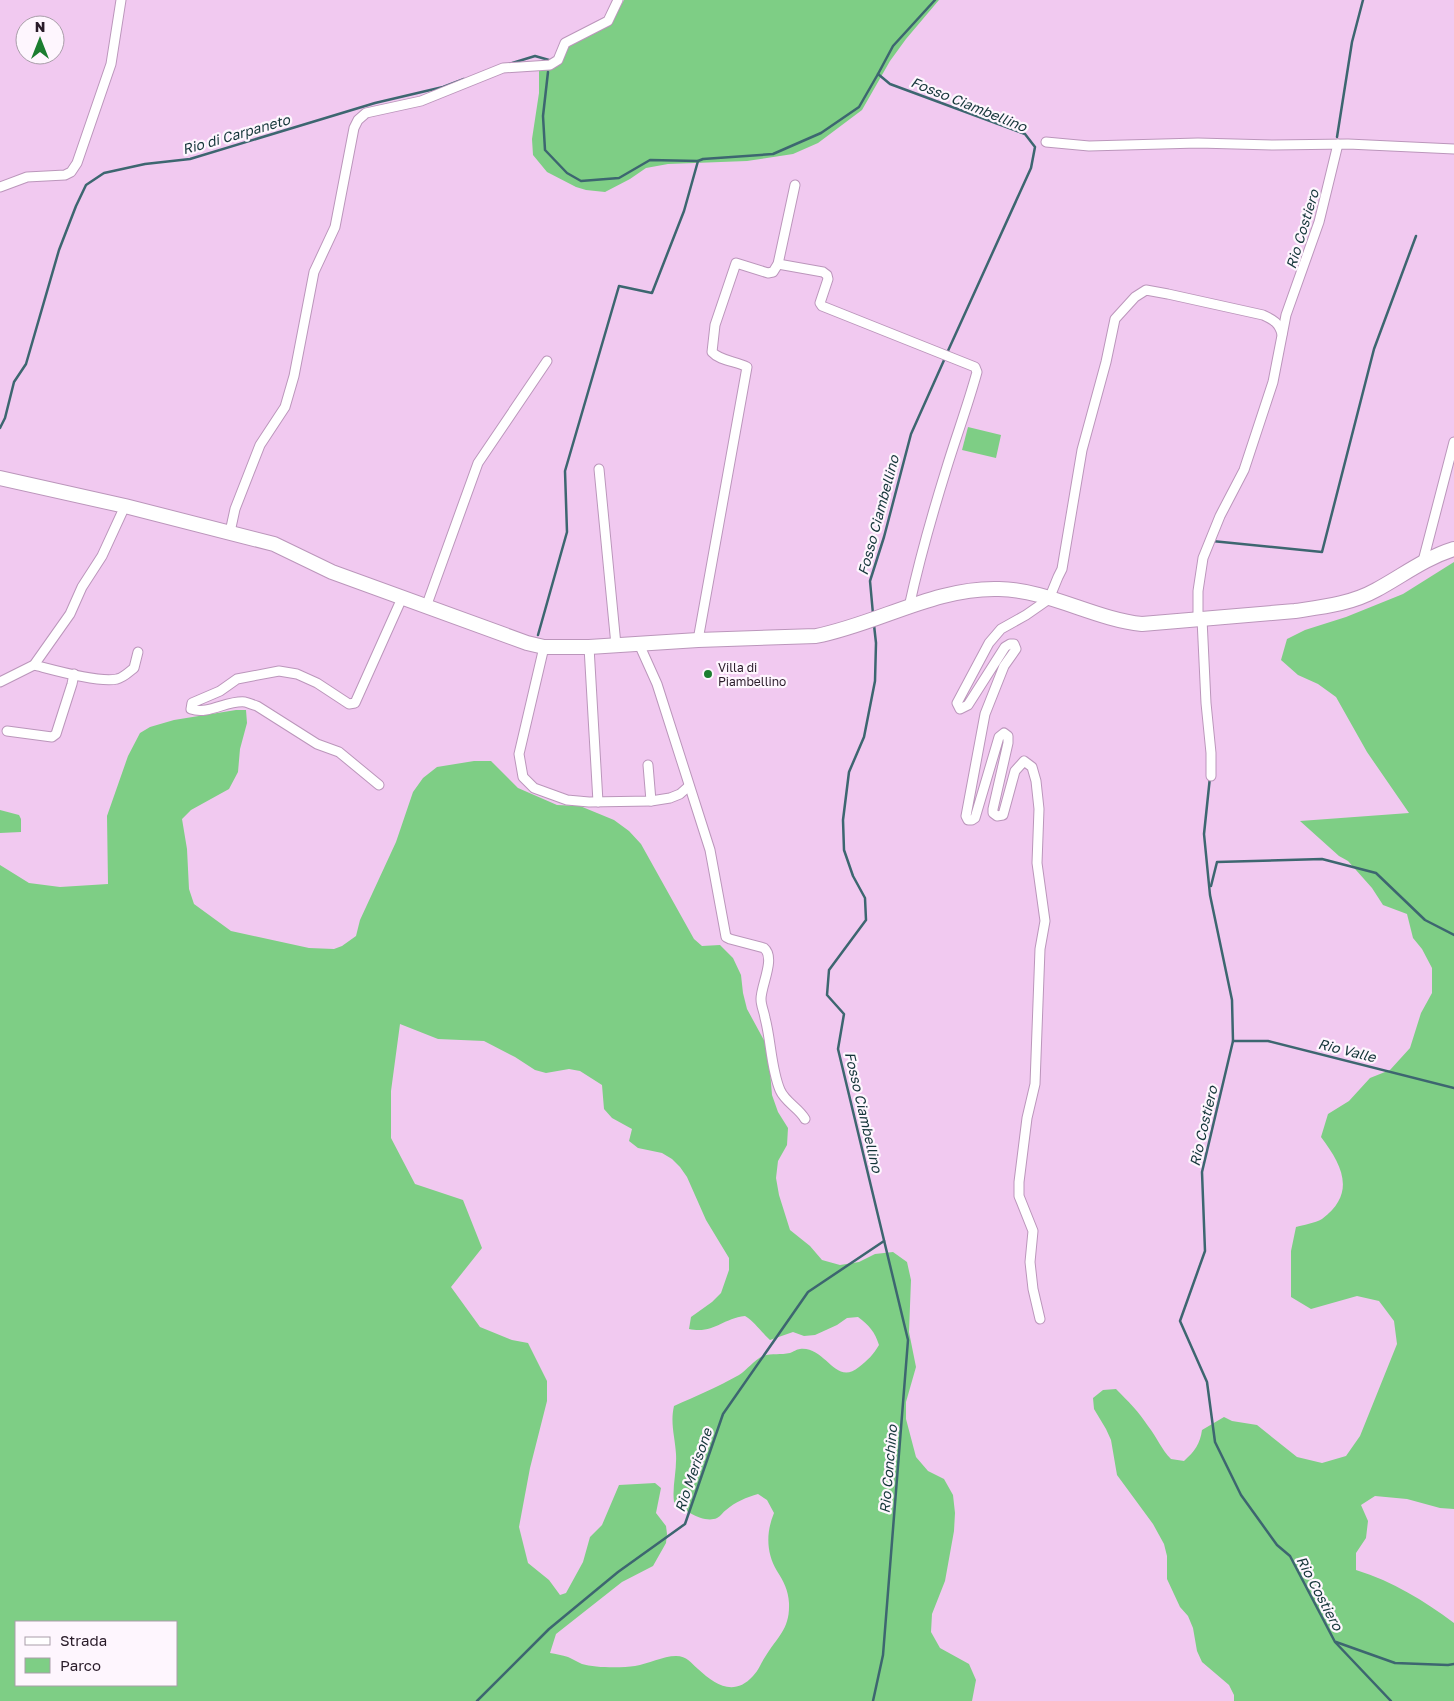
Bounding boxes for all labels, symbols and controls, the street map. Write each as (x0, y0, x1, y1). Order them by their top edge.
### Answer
north arrow (15, 15, 65, 65)
text: N (35, 18, 45, 35)
water label: Fosso Ciambellino (909, 73, 1031, 136)
water label: Rio di Carpaneto (180, 110, 293, 157)
water label: Rio Costiero (1282, 186, 1323, 271)
water label: Fosso Ciambellino (854, 452, 903, 577)
place label: Villa di Piambellino (718, 660, 786, 689)
marker: Villa di Piambellino (702, 668, 714, 680)
water label: Rio Valle (1317, 1035, 1378, 1066)
water label: Fosso Ciambellino (842, 1050, 887, 1176)
water label: Rio Costiero (1186, 1083, 1221, 1168)
water label: Rio Conchino (876, 1422, 900, 1514)
water label: Rio Merisone (671, 1425, 716, 1514)
water label: Rio Costiero (1293, 1553, 1347, 1634)
legend (15, 1621, 178, 1686)
text: Strada (60, 1631, 107, 1649)
text: Parco (60, 1656, 101, 1674)

